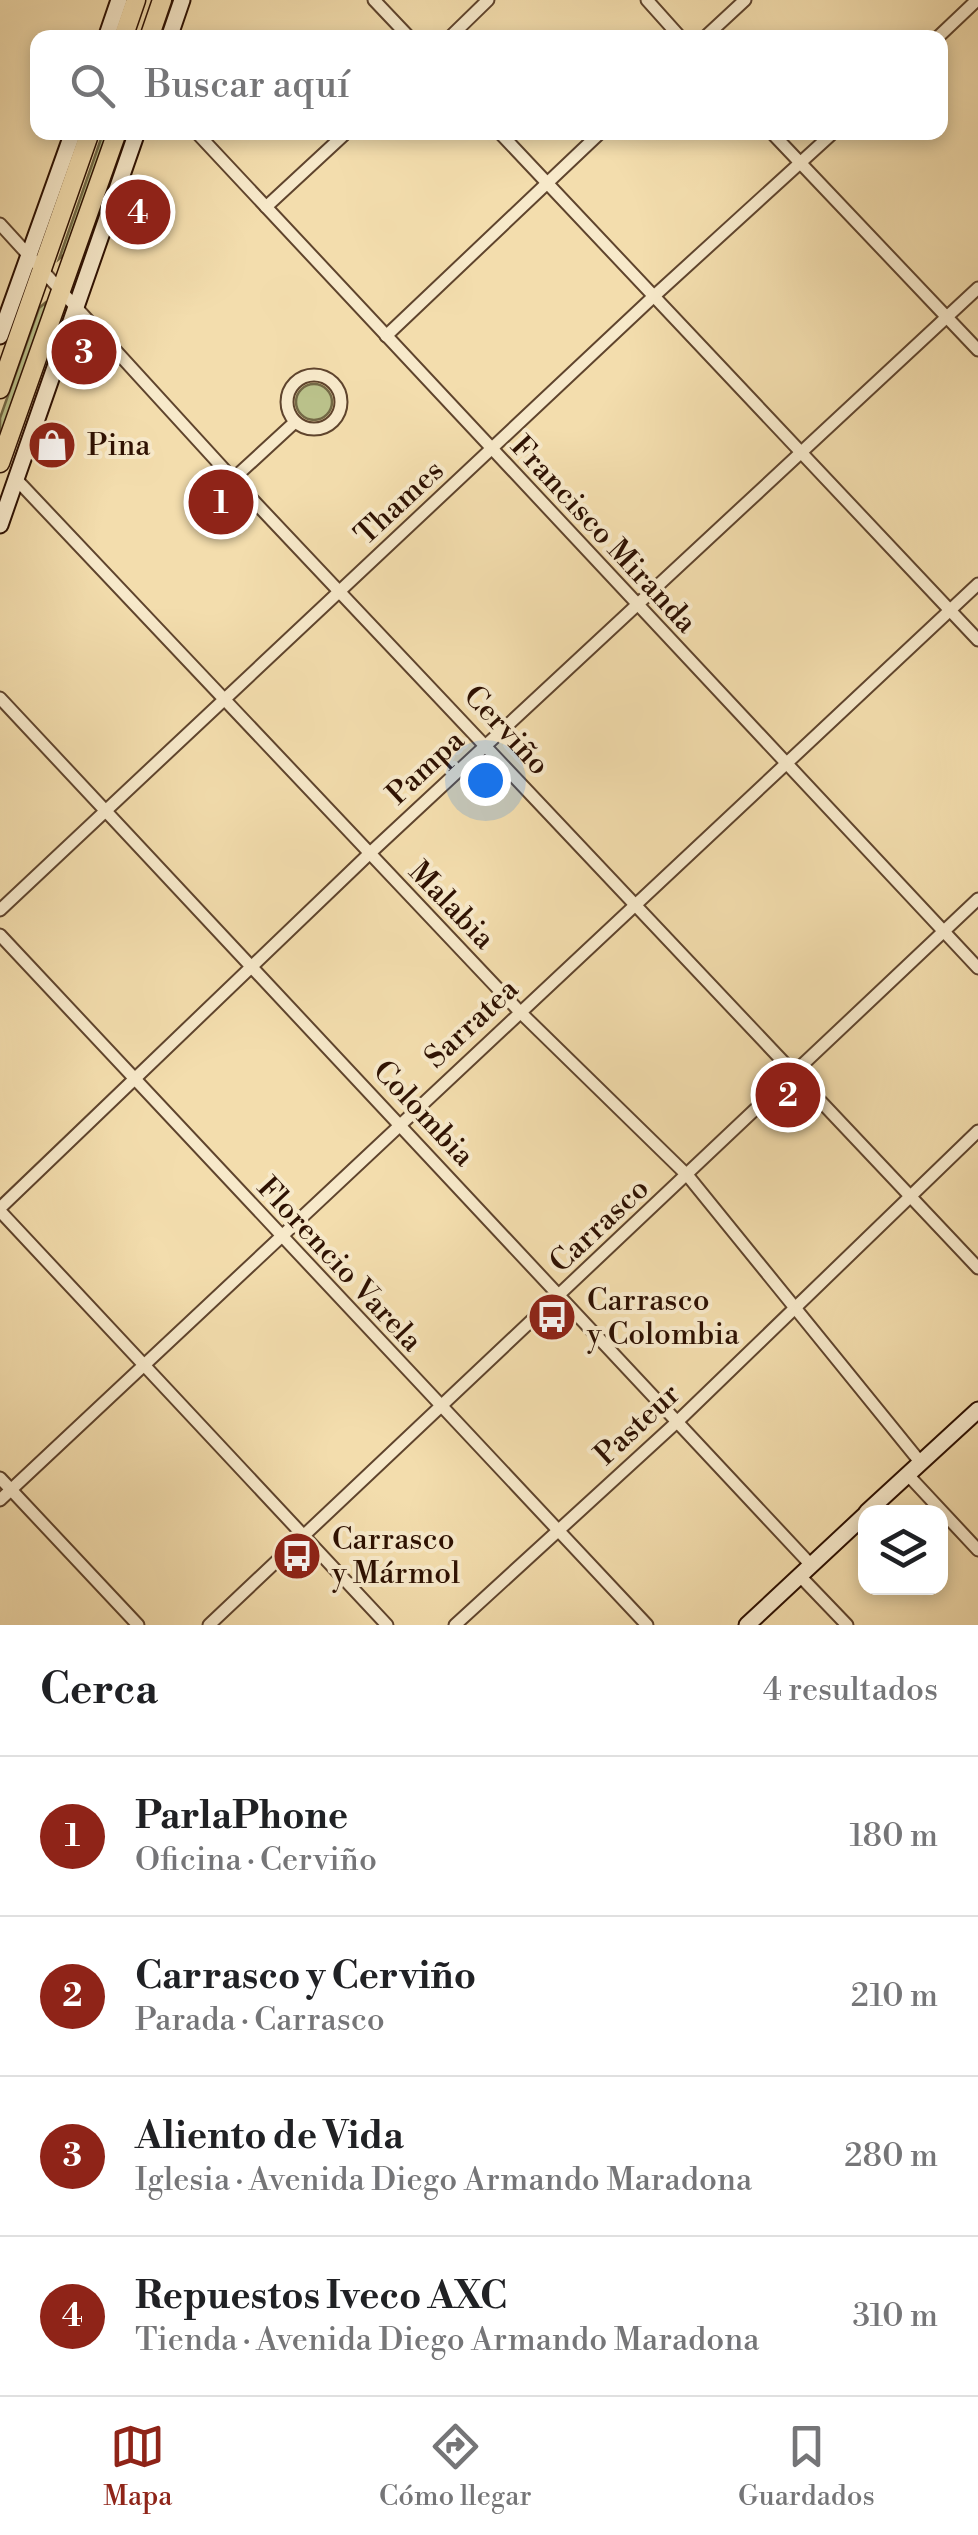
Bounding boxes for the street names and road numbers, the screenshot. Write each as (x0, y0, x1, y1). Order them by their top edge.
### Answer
street label: Francisco Miranda (502, 428, 705, 642)
street label: Thames (347, 452, 452, 554)
street label: Cerviño (455, 678, 558, 784)
street label: Pampa (379, 722, 473, 813)
street label: Malabia (400, 854, 503, 958)
street label: Sarratea (417, 970, 527, 1077)
street label: Colombia (364, 1053, 483, 1175)
street label: Florencio Varela (249, 1169, 431, 1361)
street label: Carrasco (542, 1170, 657, 1281)
street label: Pasteur (587, 1376, 688, 1474)

